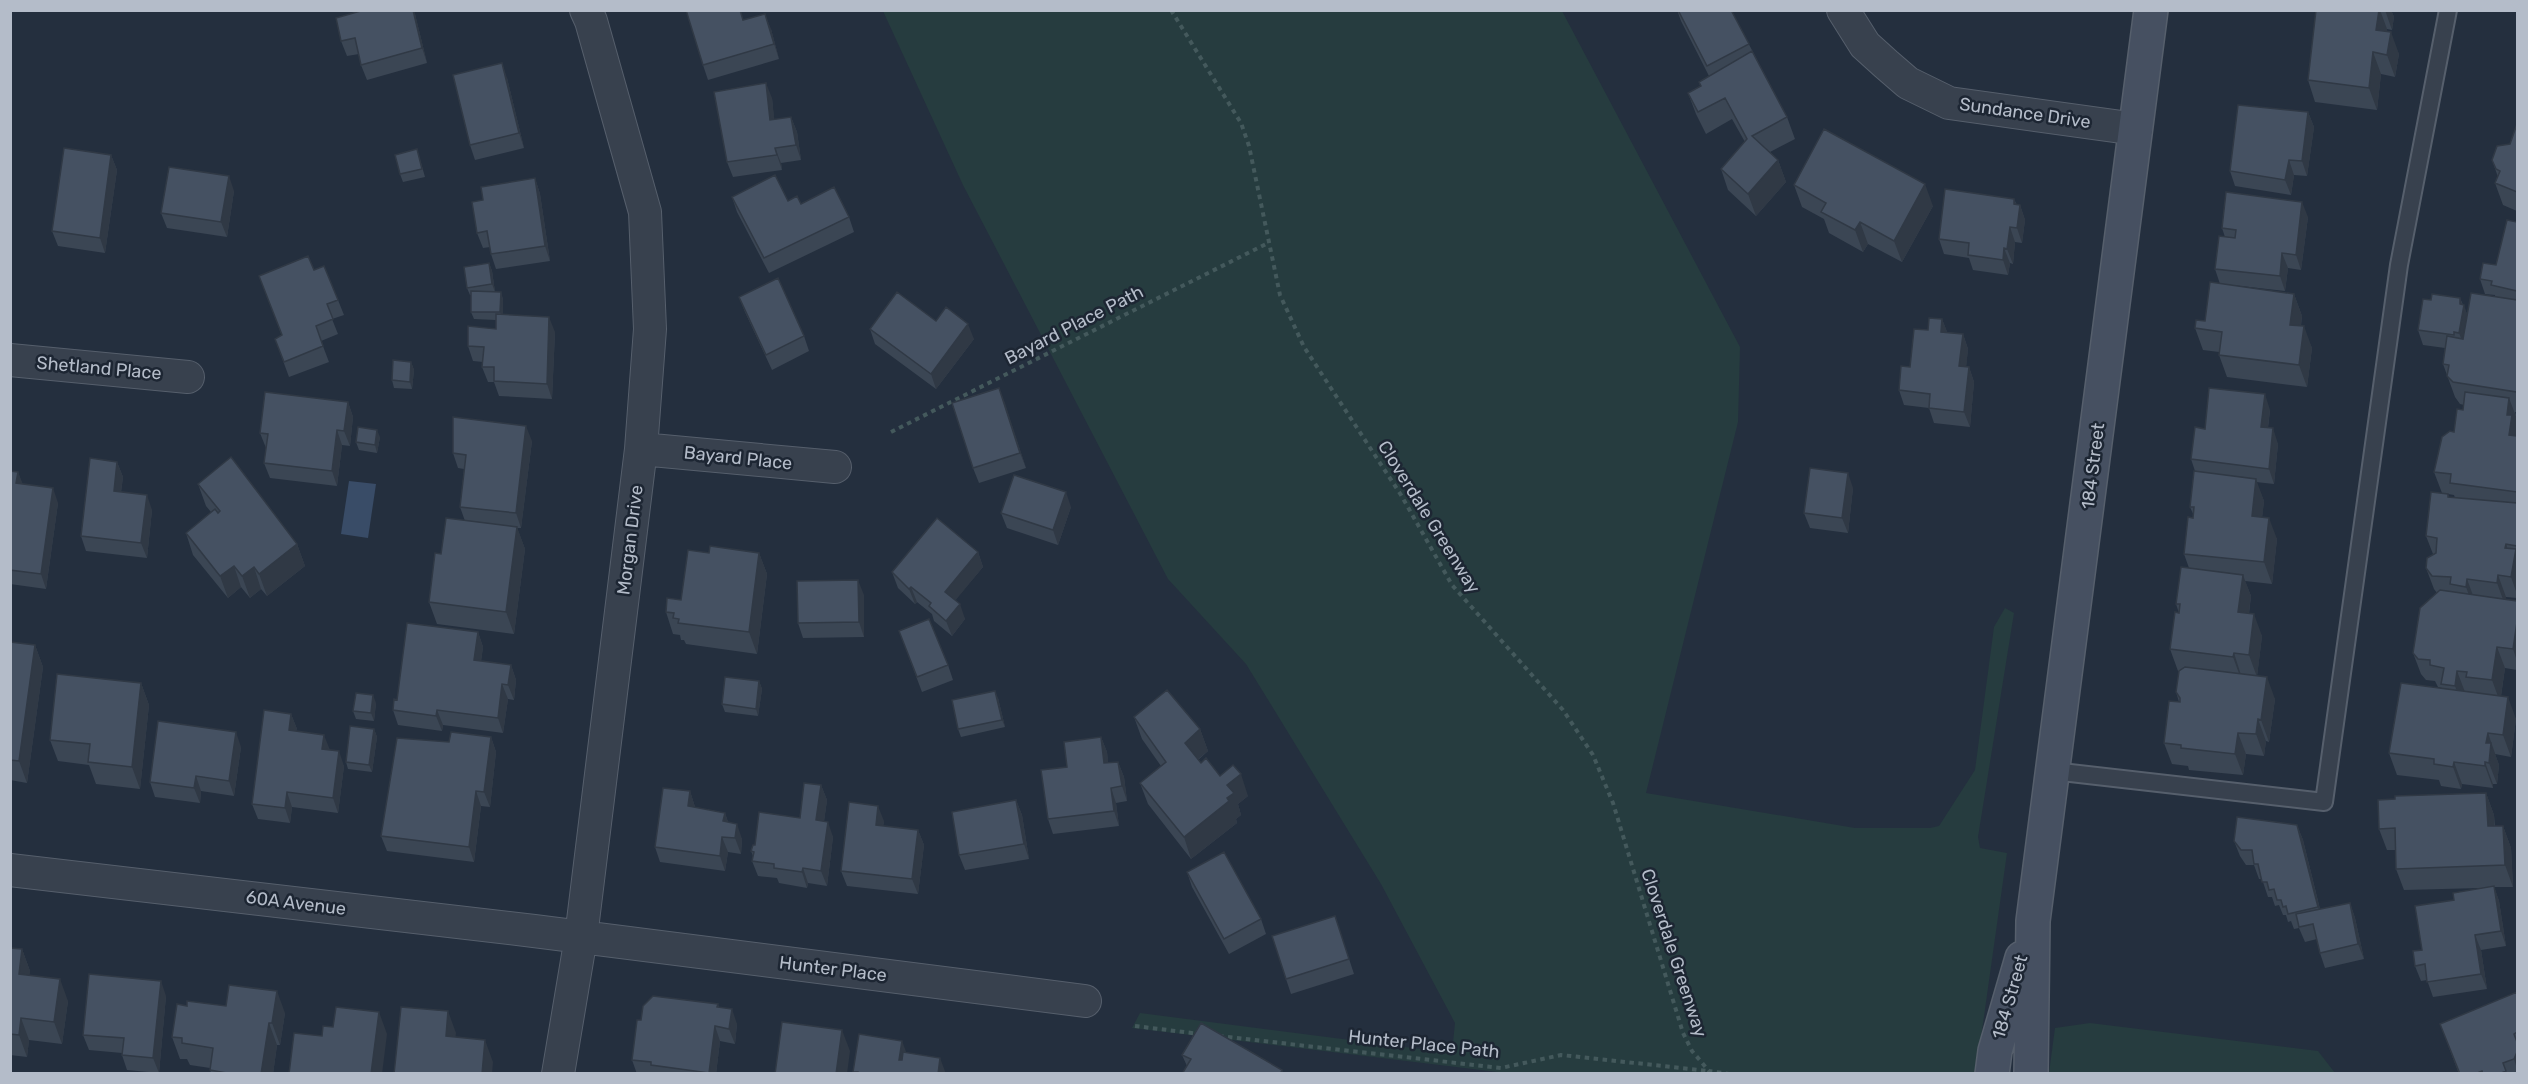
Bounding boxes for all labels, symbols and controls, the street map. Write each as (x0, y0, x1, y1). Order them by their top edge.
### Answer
street label: Sundance Drive (1958, 93, 2092, 133)
street label: Bayard Place Path (1001, 281, 1147, 369)
street label: Shetland Place (36, 352, 162, 384)
street label: 184 Street (2077, 422, 2109, 510)
street label: Cloverdale Greenway (1373, 437, 1485, 597)
street label: Bayard Place (683, 441, 793, 475)
street label: Morgan Drive (612, 484, 648, 596)
street label: Cloverdale Greenway (1636, 866, 1712, 1040)
street label: 60A Avenue (245, 886, 347, 920)
street label: Hunter Place (778, 951, 888, 987)
street label: 184 Street (1987, 952, 2033, 1042)
street label: Hunter Place Path (1347, 1025, 1501, 1063)

